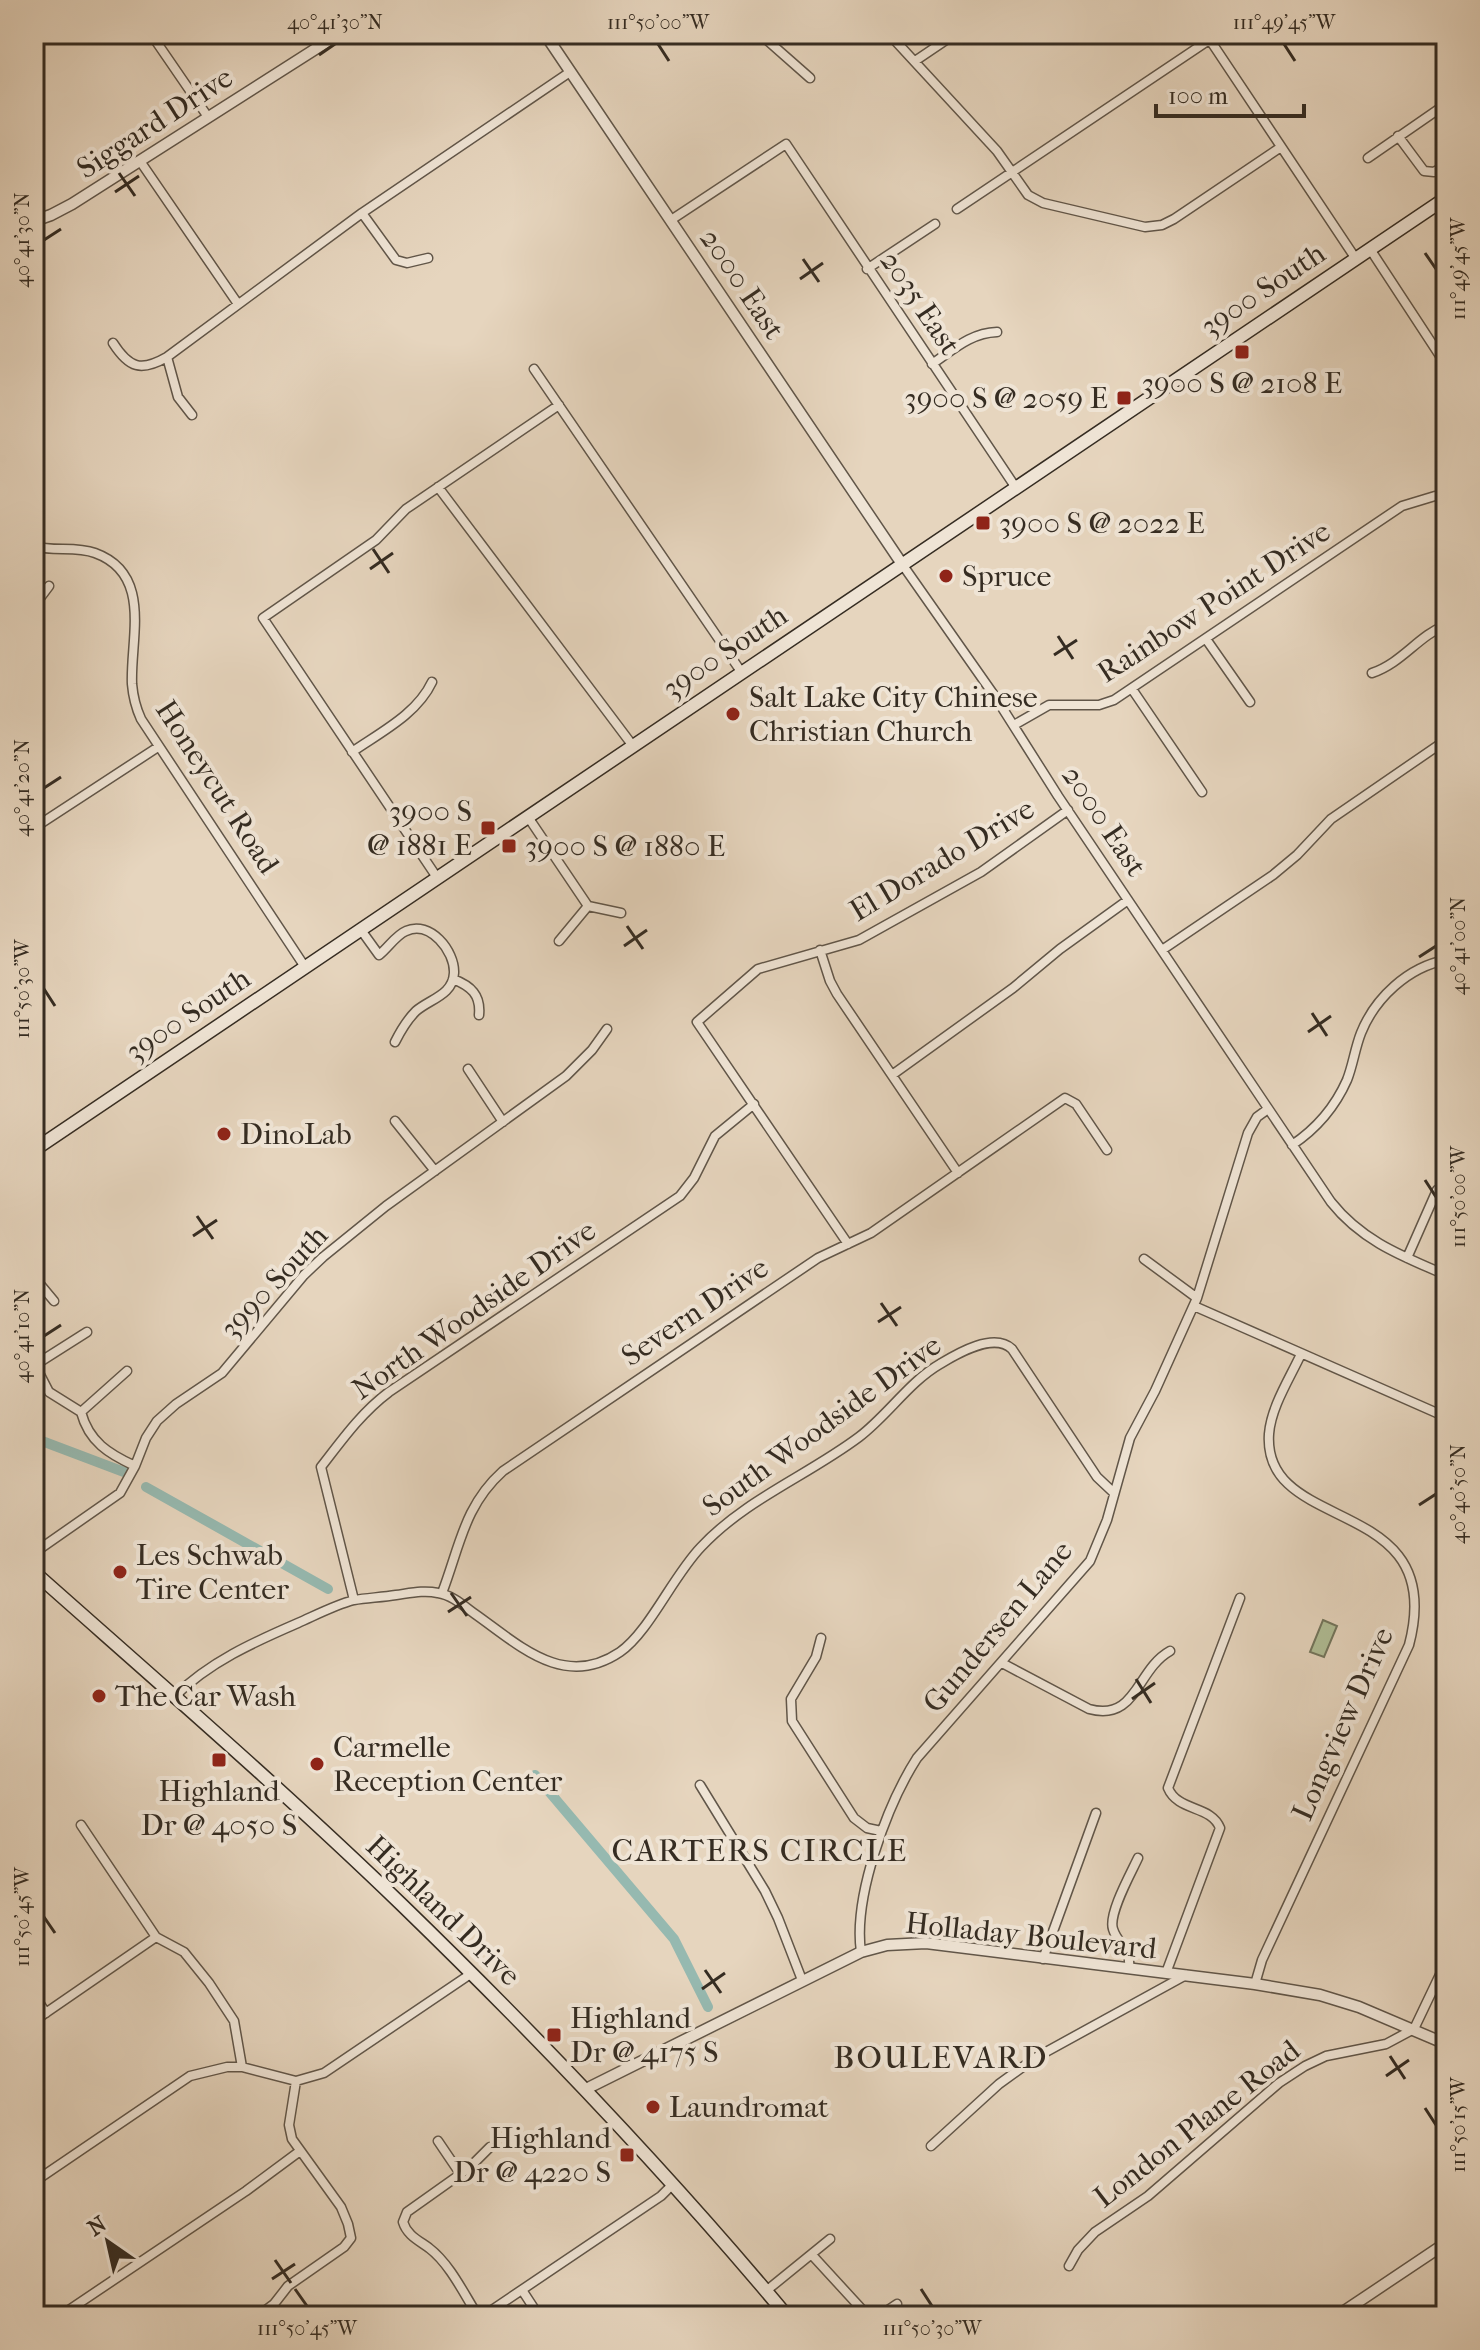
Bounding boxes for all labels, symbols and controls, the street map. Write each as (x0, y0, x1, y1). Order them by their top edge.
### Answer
text: 40°41'30"N (287, 11, 383, 34)
text: 111°50'00"W (607, 11, 710, 34)
text: 111°49'45"W (1233, 11, 1337, 34)
street label: Siggard Drive (71, 60, 240, 186)
scale bar (1156, 68, 1304, 118)
text: 100 m (1168, 82, 1228, 110)
text: 40°41'30"N (11, 192, 34, 288)
text: 111°49'45"W (1447, 216, 1470, 320)
street label: 2000 East (692, 222, 792, 346)
street label: 3900 South (1194, 236, 1332, 344)
street label: 2035 East (873, 244, 968, 362)
marker: 3900 S @ 2108 E (1233, 343, 1251, 361)
place label: 3900 S @ 2108 E (1142, 366, 1342, 401)
place label: 3900 S @ 2059 E (904, 381, 1108, 416)
marker: 3900 S @ 2059 E (1115, 389, 1133, 407)
place label: 3900 S @ 2022 E (999, 506, 1205, 541)
marker: 3900 S @ 2022 E (974, 514, 992, 532)
street label: Rainbow Point Drive (1091, 514, 1337, 690)
place label: Spruce (962, 559, 1052, 594)
marker: Spruce (937, 567, 955, 585)
street label: 3900 South (656, 598, 794, 706)
place label: Salt Lake City Chinese Christian Church (749, 680, 1038, 749)
street label: Honeycut Road (148, 694, 286, 881)
marker: Salt Lake City Chinese Christian Church (724, 705, 742, 723)
text: 40°41'20"N (11, 739, 34, 837)
street label: 2000 East (1054, 759, 1154, 883)
street label: El Dorado Drive (843, 791, 1041, 929)
place label: 3900 S @ 1881 E (367, 794, 472, 863)
marker: 3900 S @ 1881 E (479, 819, 497, 837)
place label: 3900 S @ 1880 E (525, 829, 725, 864)
marker: 3900 S @ 1880 E (500, 837, 518, 855)
text: 40°41'00"N (1447, 897, 1470, 995)
text: 111°50'30"W (11, 938, 34, 1039)
street label: 3900 South (119, 961, 257, 1069)
place label: DinoLab (240, 1117, 352, 1152)
marker: DinoLab (215, 1125, 233, 1143)
text: 111°50'00"W (1447, 1145, 1470, 1248)
street label: North Woodside Drive (346, 1213, 603, 1407)
street label: 3990 South (213, 1218, 335, 1346)
street label: Severn Drive (615, 1250, 775, 1374)
text: 40°41'10"N (11, 1289, 34, 1383)
street label: South Woodside Drive (696, 1328, 948, 1524)
text: 40°40'50"N (1447, 1444, 1470, 1544)
street label: Gundersen Lane (916, 1534, 1080, 1720)
place label: Les Schwab Tire Center (136, 1538, 289, 1607)
marker: Les Schwab Tire Center (111, 1563, 129, 1581)
street label: Longview Drive (1285, 1622, 1401, 1826)
place label: The Car Wash (115, 1679, 296, 1714)
marker: The Car Wash (90, 1687, 108, 1705)
place label: Carmelle Reception Center (333, 1730, 563, 1799)
marker: Highland Dr @ 4050 S (210, 1751, 228, 1769)
marker: Carmelle Reception Center (308, 1755, 326, 1773)
place label: Highland Dr @ 4050 S (141, 1774, 297, 1843)
street label: Highland Drive (359, 1829, 528, 1993)
district label: CARTERS CIRCLE (612, 1832, 908, 1869)
text: 111°50'45"W (11, 1866, 34, 1967)
street label: Holladay Boulevard (904, 1905, 1159, 1967)
place label: Highland Dr @ 4175 S (570, 2001, 719, 2070)
marker: Highland Dr @ 4175 S (545, 2026, 563, 2044)
street label: London Plane Road (1087, 2032, 1307, 2215)
district label: BOULEVARD (834, 2039, 1048, 2076)
text: 111°50'15"W (1447, 2076, 1470, 2173)
place label: Laundromat (669, 2090, 829, 2125)
marker: Laundromat (644, 2098, 662, 2116)
place label: Highland Dr @ 4220 S (453, 2121, 612, 2190)
marker: Highland Dr @ 4220 S (618, 2146, 636, 2164)
north arrow (68, 2202, 148, 2282)
text: N (83, 2211, 112, 2242)
text: 111°50'45"W (257, 2317, 358, 2340)
text: 111°50'30"W (882, 2317, 983, 2340)

